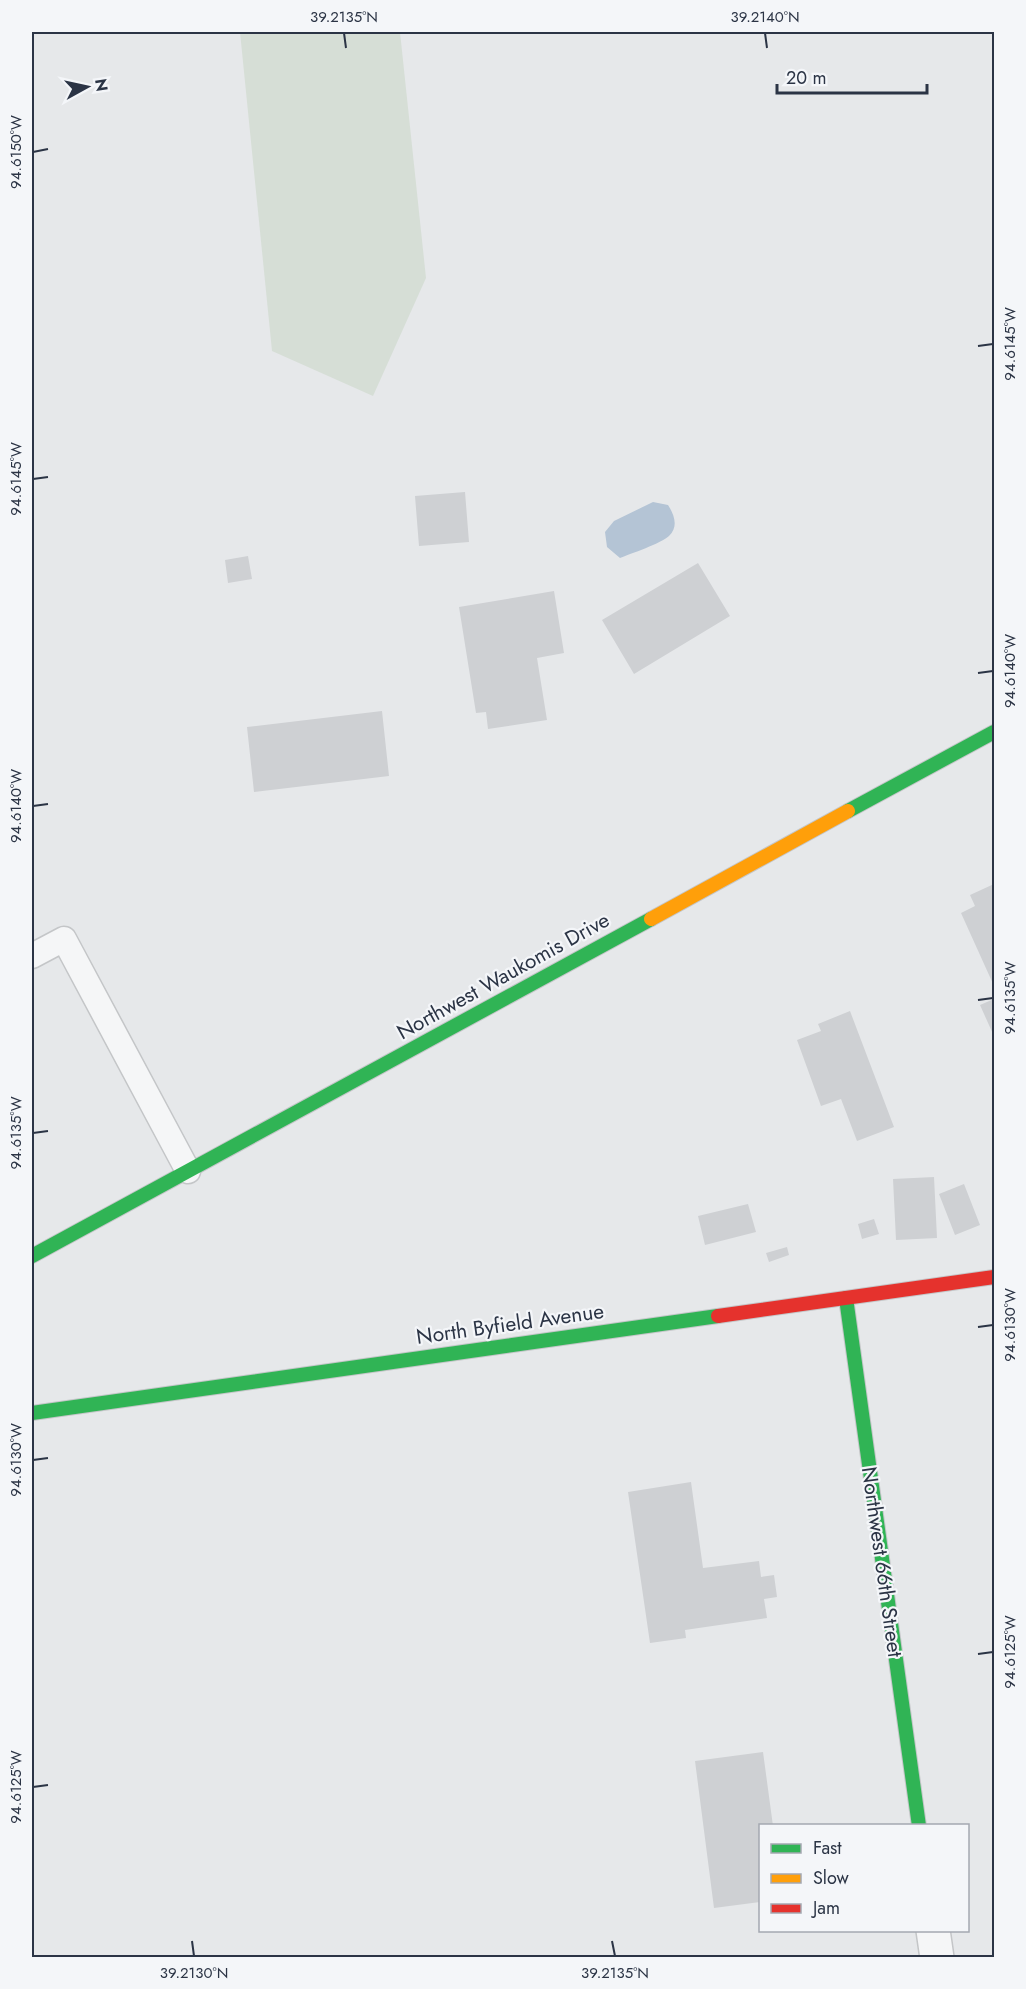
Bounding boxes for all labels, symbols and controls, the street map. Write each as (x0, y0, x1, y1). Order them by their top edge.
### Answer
text: 39.2135°N (310, 6, 378, 28)
text: 39.2140°N (730, 6, 800, 28)
north arrow (57, 57, 117, 117)
scale bar (777, 57, 927, 95)
text: 20 m (786, 65, 826, 91)
text: N (89, 77, 114, 93)
text: 94.6150°W (5, 115, 27, 189)
text: 94.6145°W (999, 307, 1021, 381)
text: 94.6145°W (5, 442, 27, 516)
text: 94.6140°W (999, 634, 1021, 708)
text: 94.6140°W (5, 769, 27, 843)
street label: Northwest Waukomis Drive (391, 905, 615, 1047)
text: 94.6135°W (999, 961, 1021, 1034)
text: 94.6135°W (5, 1096, 27, 1169)
text: 94.6130°W (999, 1288, 1021, 1362)
street label: North Byfield Avenue (414, 1296, 606, 1352)
text: 94.6130°W (5, 1423, 27, 1497)
street label: Northwest 66th Street (854, 1465, 910, 1659)
text: 94.6125°W (999, 1615, 1021, 1689)
text: 94.6125°W (5, 1750, 27, 1824)
legend (759, 1824, 969, 1932)
text: Fast (813, 1835, 842, 1861)
text: Slow (813, 1865, 850, 1891)
text: Jam (811, 1895, 840, 1921)
text: 39.2130°N (160, 1962, 228, 1984)
text: 39.2135°N (581, 1962, 649, 1984)

